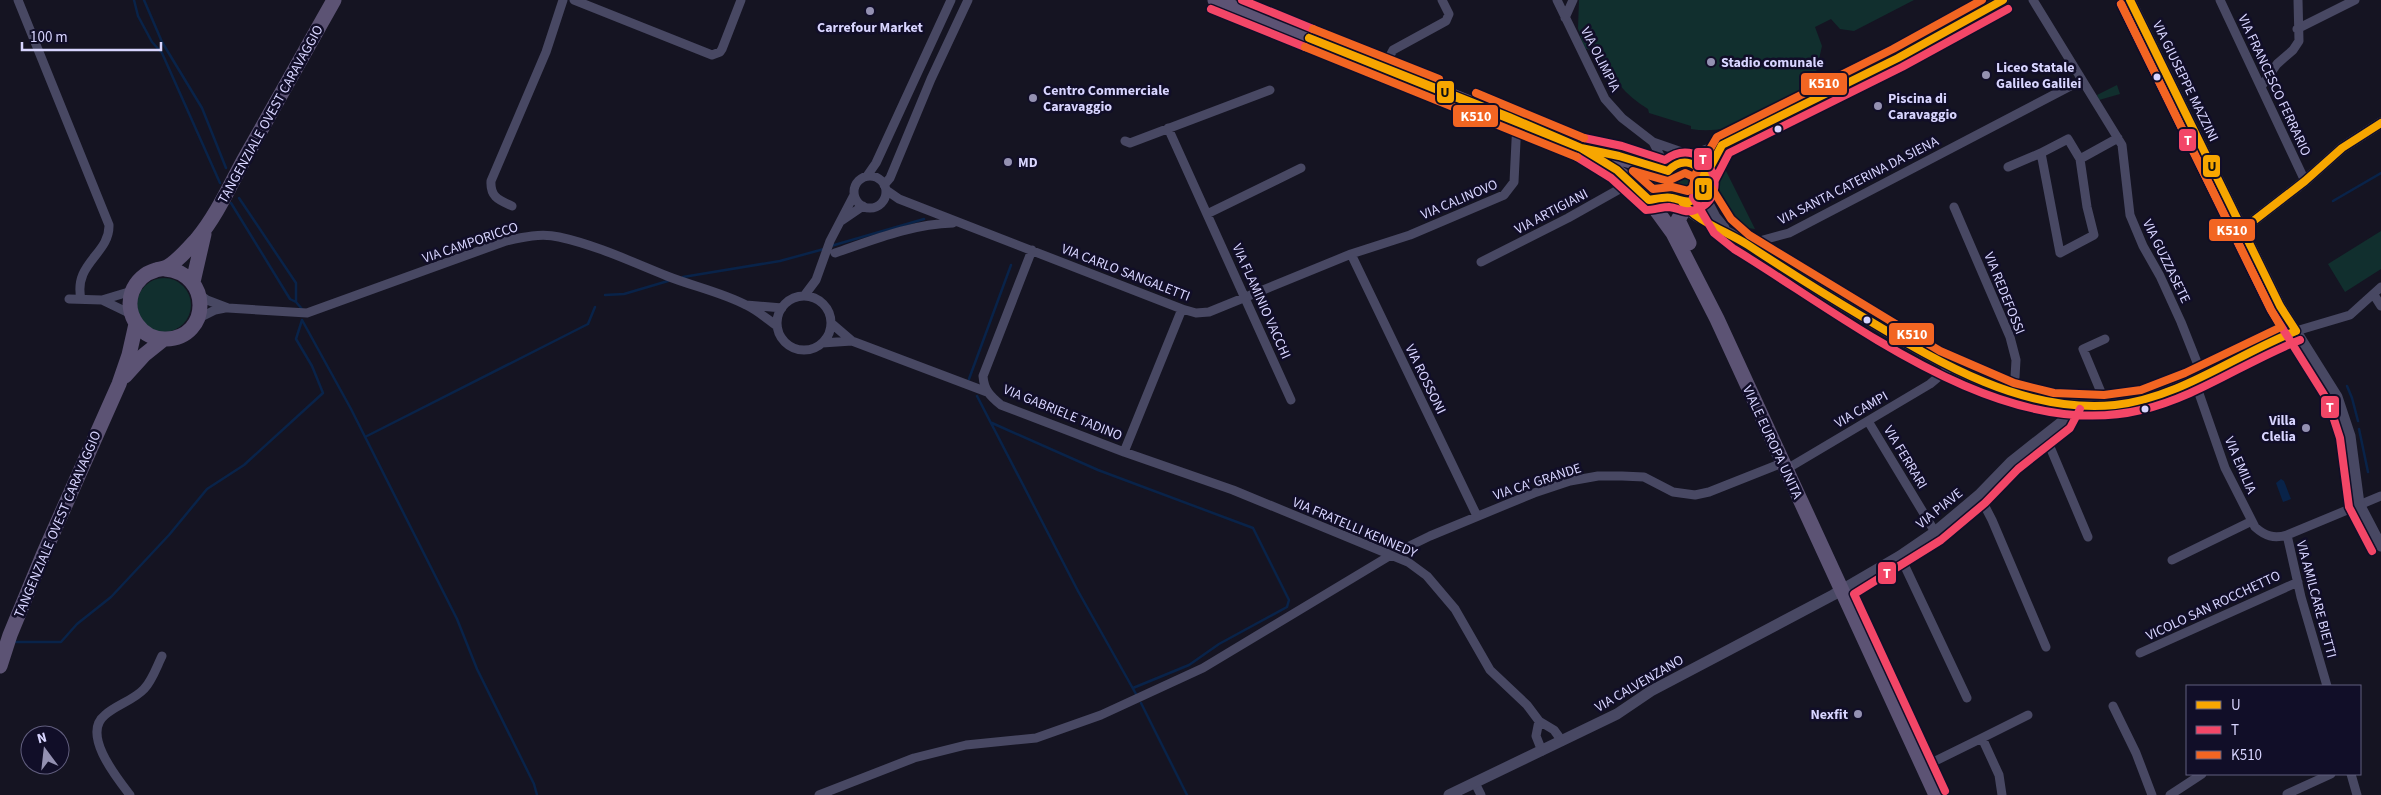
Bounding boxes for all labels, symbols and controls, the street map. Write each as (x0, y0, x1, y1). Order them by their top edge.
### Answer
marker: Carrefour Market (864, 5, 876, 17)
street label: VIA FRANCESCO FERRARIO (2232, 11, 2316, 159)
place label: Carrefour Market (817, 18, 924, 38)
street label: VIA GIUSEPPE MAZZINI (2147, 18, 2223, 145)
scale bar (22, 20, 161, 52)
street label: TANGENZIALE OVEST CARAVAGGIO (213, 22, 328, 207)
street label: VIA OLIMPIA (1575, 24, 1625, 96)
text: 100 m (30, 27, 68, 48)
place label: Stadio comunale (1721, 53, 1824, 73)
marker: Stadio comunale (1705, 56, 1717, 68)
place label: Liceo Statale Galileo Galilei (1996, 58, 2081, 94)
marker: Liceo Statale Galileo Galilei (1980, 69, 1992, 81)
line badge: K510 (1800, 72, 1848, 96)
unlabelled marker (2152, 72, 2162, 82)
text: K510 (1809, 74, 1839, 94)
line badge: U (1436, 80, 1455, 104)
place label: Centro Commerciale Caravaggio (1043, 81, 1169, 117)
text: U (1440, 83, 1450, 103)
place label: Piscina di Caravaggio (1888, 89, 1957, 125)
marker: Centro Commerciale Caravaggio (1027, 92, 1039, 104)
marker: Piscina di Caravaggio (1872, 100, 1884, 112)
line badge: K510 (1452, 104, 1499, 128)
text: K510 (1461, 107, 1491, 127)
unlabelled marker (1773, 124, 1783, 134)
line badge: T (2178, 128, 2197, 152)
street label: VIA SANTA CATERINA DA SIENA (1775, 131, 1942, 230)
text: T (2184, 131, 2192, 151)
line badge: T (1693, 147, 1713, 171)
text: T (1699, 150, 1707, 170)
place label: MD (1018, 153, 1038, 173)
line badge: U (2202, 154, 2221, 178)
marker: MD (1002, 156, 1014, 168)
text: U (2207, 157, 2217, 177)
street label: VIA CALINOVO (1418, 175, 1501, 225)
line badge: U (1694, 177, 1713, 201)
text: U (1698, 180, 1708, 200)
street label: VIA ARTIGIANI (1511, 184, 1592, 240)
street label: VIA GUZZASETE (2137, 216, 2195, 307)
street label: VIA CAMPORICCO (420, 217, 521, 269)
line badge: K510 (2208, 218, 2256, 242)
text: K510 (2217, 221, 2247, 241)
street label: VIA CARLO SANGALETTI (1058, 239, 1193, 307)
street label: VIA FLAMINIO VACCHI (1227, 241, 1295, 362)
street label: VIA REDEFOSSI (1978, 249, 2030, 338)
unlabelled marker (1862, 315, 1872, 325)
line badge: K510 (1888, 322, 1935, 346)
text: K510 (1897, 325, 1927, 345)
street label: VIA ROSSONI (1400, 341, 1451, 418)
street label: VIA GABRIELE TADINO (1000, 380, 1125, 446)
street label: VIALE EUROPA UNITA (1737, 382, 1807, 503)
street label: VIA CAMPI (1831, 387, 1892, 433)
line badge: T (2320, 395, 2340, 419)
text: T (2326, 398, 2334, 418)
unlabelled marker (2140, 404, 2150, 414)
place label: Villa Clelia (2261, 411, 2296, 447)
street label: VIA FERRARI (1878, 422, 1932, 493)
marker: Villa Clelia (2300, 422, 2312, 434)
street label: TANGENZIALE OVEST CARAVAGGIO (9, 428, 106, 621)
street label: VIA EMILIA (2219, 434, 2261, 498)
street label: VIA CA' GRANDE (1491, 458, 1584, 506)
street label: VIA PIAVE (1912, 484, 1967, 534)
street label: VIA FRATELLI KENNEDY (1289, 493, 1420, 563)
street label: VIA AMILCARE BIETTI (2291, 538, 2341, 660)
line badge: T (1877, 561, 1897, 585)
text: T (1883, 564, 1891, 584)
street label: VICOLO SAN ROCCHETTO (2143, 566, 2284, 646)
street label: VIA CALVENZANO (1591, 650, 1688, 717)
legend (2186, 685, 2361, 775)
text: U (2231, 695, 2241, 716)
place label: Nexfit (1810, 705, 1849, 725)
marker: Nexfit (1852, 708, 1864, 720)
text: T (2231, 720, 2239, 741)
north arrow (20, 725, 70, 775)
text: N (35, 728, 49, 749)
text: K510 (2231, 745, 2262, 766)

